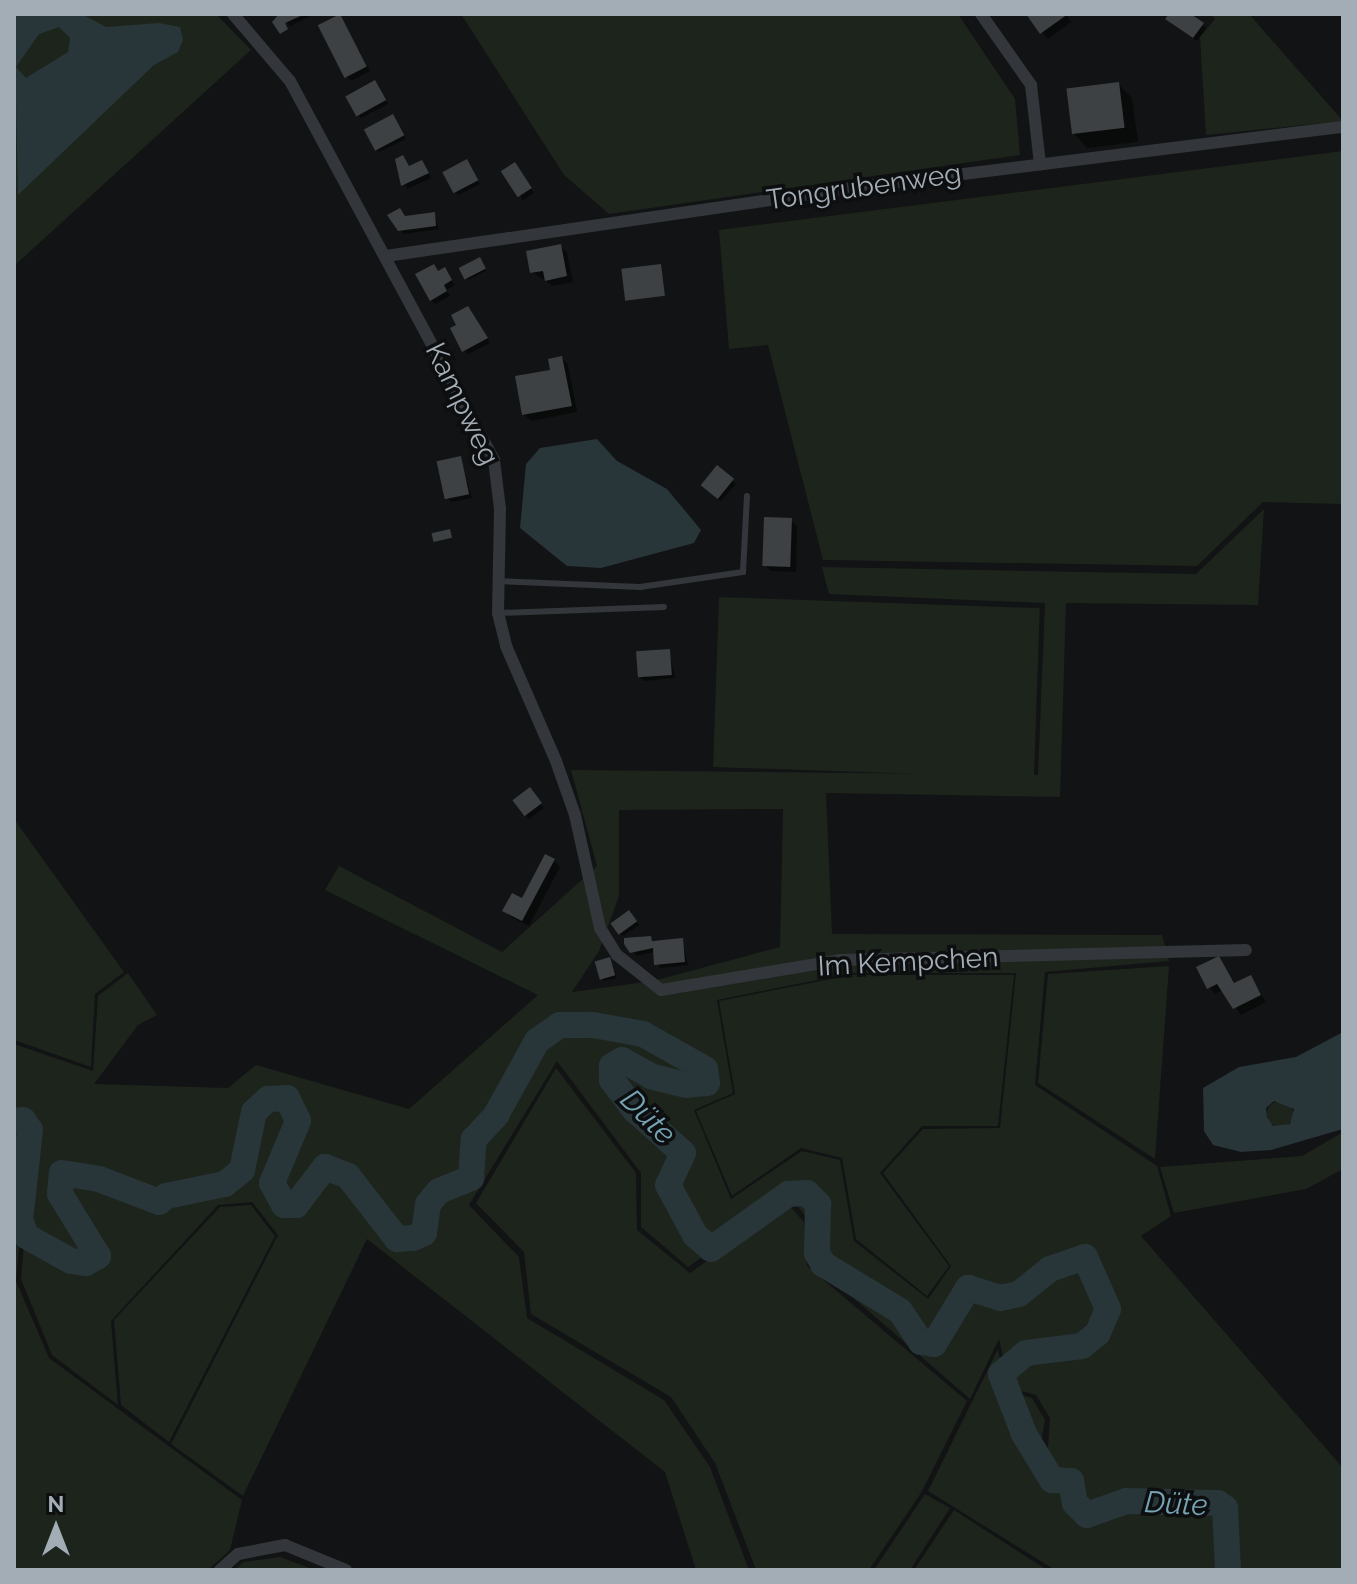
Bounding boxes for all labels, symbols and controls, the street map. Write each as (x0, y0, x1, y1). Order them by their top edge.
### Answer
street label: Tongrubenweg (764, 157, 964, 217)
street label: Kampweg (418, 337, 506, 471)
street label: Im Kempchen (817, 940, 999, 984)
water label: Düte (613, 1082, 683, 1152)
water label: Düte (1144, 1484, 1208, 1524)
north arrow (16, 1488, 96, 1568)
text: N (48, 1491, 64, 1517)

